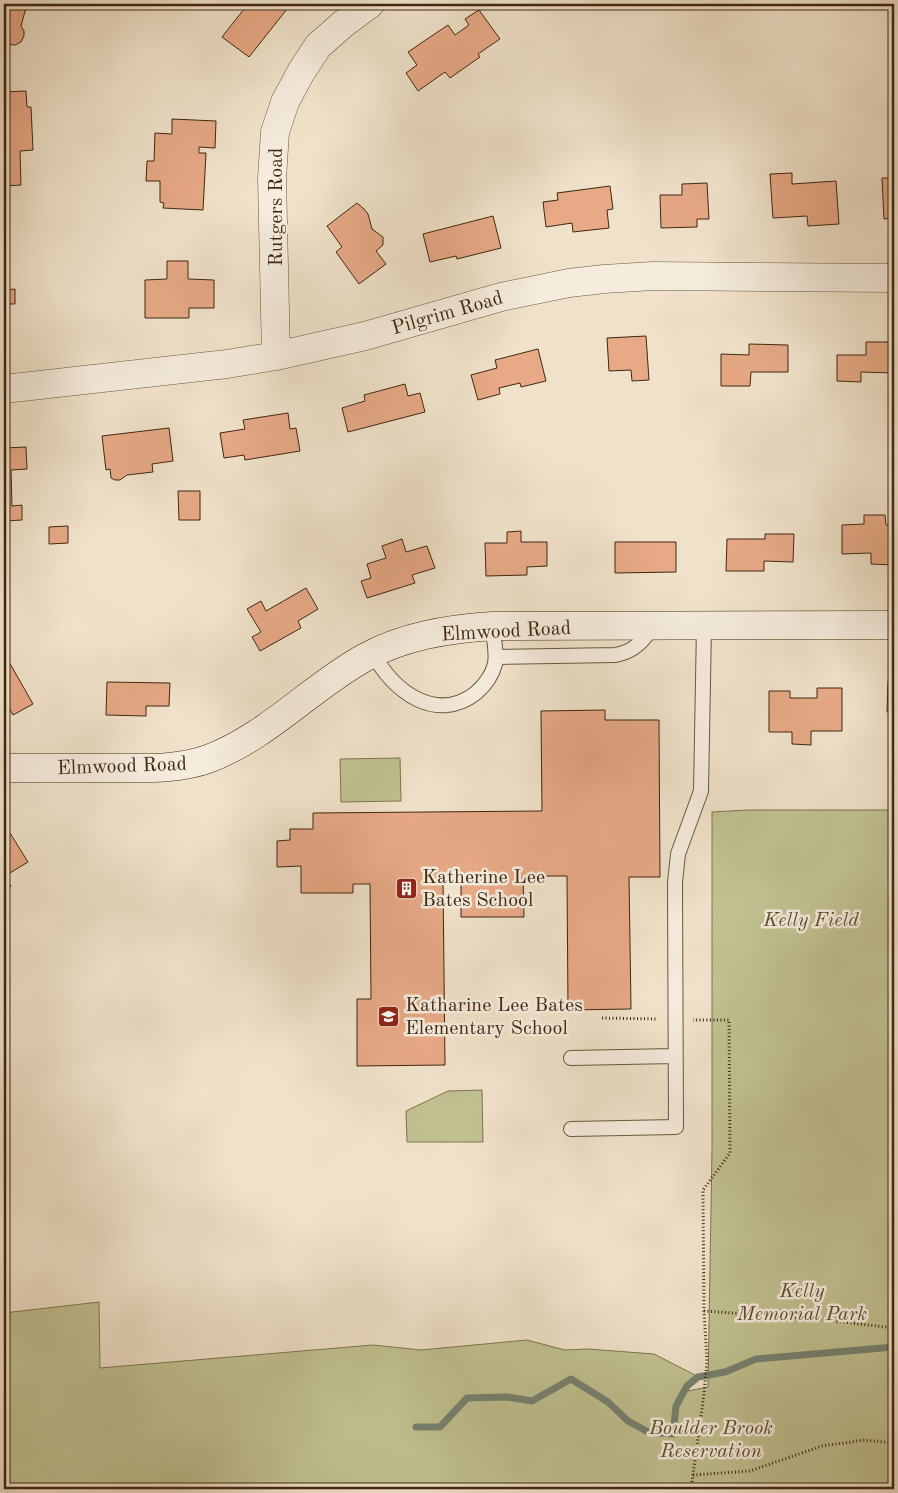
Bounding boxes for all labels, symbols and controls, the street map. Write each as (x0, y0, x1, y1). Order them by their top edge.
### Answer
street label: Rutgers Road (267, 147, 287, 267)
street label: Pilgrim Road (390, 288, 506, 339)
street label: Elmwood Road (441, 619, 572, 645)
street label: Elmwood Road (57, 755, 187, 779)
place label: Katherine Lee Bates School (422, 868, 545, 911)
building icon: Katherine Lee Bates School (394, 876, 418, 900)
park label: Kelly Field (762, 911, 859, 931)
place label: Katharine Lee Bates Elementary School (405, 996, 583, 1039)
school or university icon: Katharine Lee Bates Elementary School (377, 1004, 401, 1028)
park label: Kelly Memorial Park (736, 1282, 867, 1325)
park label: Boulder Brook Reservation (648, 1419, 773, 1462)

